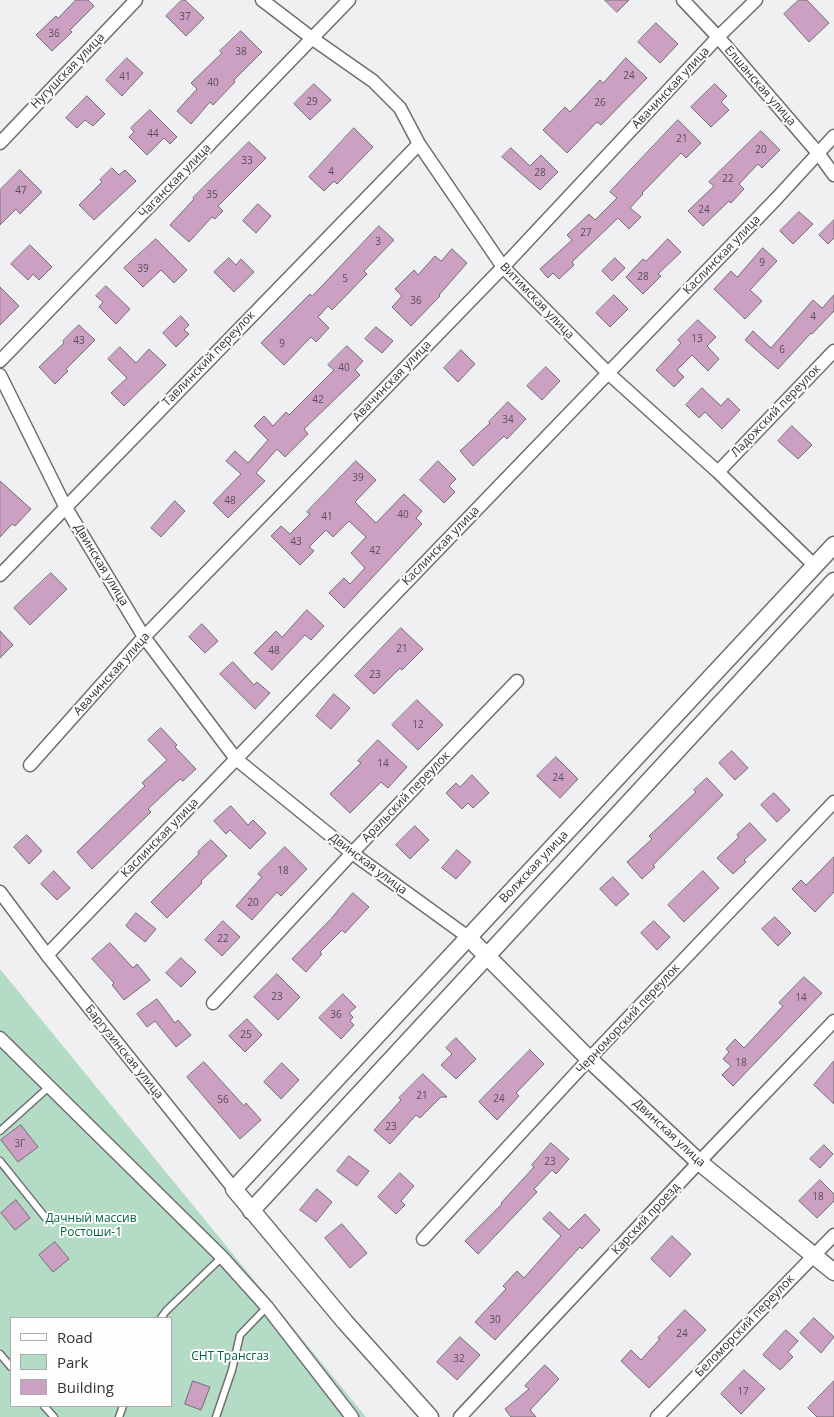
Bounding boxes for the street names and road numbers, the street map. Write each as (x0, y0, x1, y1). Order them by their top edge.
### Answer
street label: Нугушская улица (28, 30, 108, 112)
street label: Елшанская улица (721, 43, 799, 129)
street label: Авачинская улица (629, 44, 713, 132)
street label: Чаганская улица (136, 141, 214, 221)
street label: Каслинская улица (680, 212, 764, 298)
street label: Витимская улица (497, 260, 577, 342)
street label: Тавлинский переулок (160, 308, 258, 410)
street label: Авачинская улица (350, 338, 434, 424)
street label: Ладожский переулок (728, 362, 824, 460)
street label: Каслинская улица (399, 503, 483, 589)
street label: Двинская улица (71, 521, 131, 609)
street label: Авачинская улица (71, 630, 153, 718)
street label: Аральский переулок (359, 749, 453, 845)
street label: Каслинская улица (118, 795, 202, 881)
street label: Волжская улица (497, 828, 571, 906)
street label: Двинская улица (326, 830, 410, 898)
street label: Черноморский переулок (573, 961, 683, 1077)
street label: Баргузинская улица (82, 1002, 166, 1102)
street label: Двинская улица (630, 1096, 708, 1170)
street label: Карский проезд (609, 1180, 683, 1258)
street label: Беломорский переулок (692, 1272, 798, 1380)

